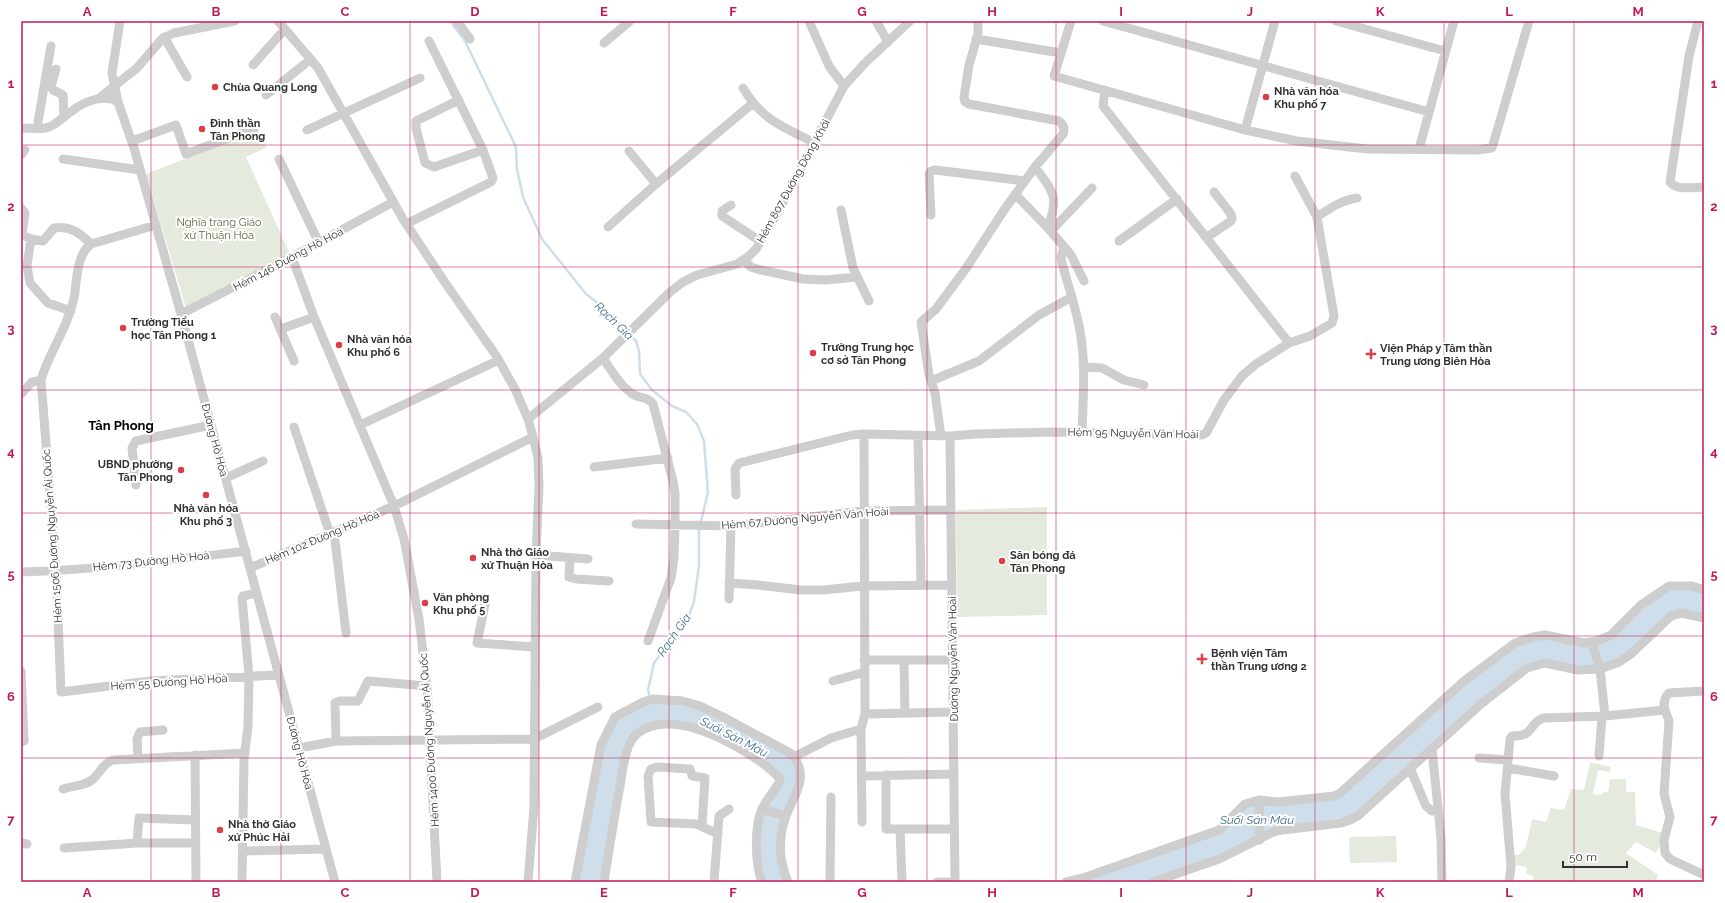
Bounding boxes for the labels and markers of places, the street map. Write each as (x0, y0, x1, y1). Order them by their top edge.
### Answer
place label: Chùa Quang Long (223, 81, 317, 94)
marker: Chùa Quang Long (210, 82, 220, 92)
place label: Nhà văn hóa Khu phố 7 (1274, 85, 1339, 111)
marker: Nhà văn hóa Khu phố 7 (1261, 92, 1271, 102)
place label: Đình thần Tân Phong (210, 117, 265, 143)
marker: Đình thần Tân Phong (197, 124, 207, 134)
place label: Trường Tiểu học Tân Phong 1 (131, 316, 217, 342)
marker: Trường Tiểu học Tân Phong 1 (118, 323, 128, 333)
place label: Nhà văn hóa Khu phố 6 (347, 333, 412, 359)
marker: Nhà văn hóa Khu phố 6 (334, 340, 344, 350)
place label: Trường Trung học cơ sở Tân Phong (821, 341, 914, 367)
place label: Viện Pháp y Tâm thần Trung ương Biên Hòa (1380, 342, 1493, 368)
marker: Trường Trung học cơ sở Tân Phong (808, 348, 818, 358)
marker: Viện Pháp y Tâm thần Trung ương Biên Hòa (1365, 348, 1377, 360)
place label: UBND phường Tân Phong (98, 458, 173, 484)
marker: UBND phường Tân Phong (176, 465, 186, 475)
marker: Nhà văn hóa Khu phố 3 (201, 490, 211, 500)
place label: Nhà văn hóa Khu phố 3 (174, 502, 238, 528)
place label: Nhà thờ Giáo xứ Thuận Hòa (481, 546, 553, 572)
place label: Sân bóng đá Tân Phong (1010, 549, 1076, 575)
marker: Nhà thờ Giáo xứ Thuận Hòa (468, 553, 478, 563)
marker: Sân bóng đá Tân Phong (997, 556, 1007, 566)
place label: Văn phòng Khu phố 5 (433, 591, 489, 617)
marker: Văn phòng Khu phố 5 (420, 598, 430, 608)
place label: Bệnh viện Tâm thần Trung ương 2 (1211, 647, 1307, 673)
marker: Bệnh viện Tâm thần Trung ương 2 (1196, 653, 1208, 665)
place label: Nhà thờ Giáo xứ Phúc Hải (228, 818, 296, 844)
marker: Nhà thờ Giáo xứ Phúc Hải (215, 825, 225, 835)

